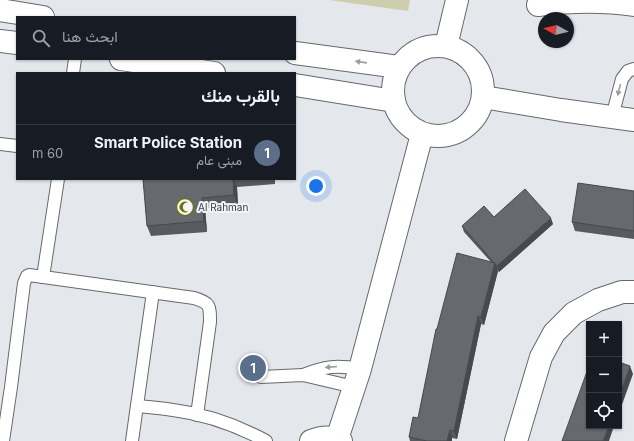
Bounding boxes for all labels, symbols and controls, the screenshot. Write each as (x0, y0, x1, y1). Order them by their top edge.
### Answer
north arrow (538, 12, 574, 48)
search box (16, 16, 296, 60)
icon: search (30, 27, 52, 49)
text: ابحث هنا (62, 27, 118, 46)
one-way arrow (355, 59, 367, 65)
one-way arrow (615, 84, 621, 96)
text: بالقرب منك (201, 86, 280, 106)
text: Smart Police Station (94, 133, 242, 152)
text: 60 m (32, 145, 63, 161)
text: 1 (264, 145, 270, 161)
text: مبنى عام (196, 152, 242, 168)
your location (306, 176, 326, 196)
mosque icon: Al Rahman (175, 197, 195, 217)
place label: Al Rahman (198, 201, 248, 213)
map controls (586, 321, 622, 429)
button: + (586, 321, 622, 357)
pin: 1 (240, 353, 266, 383)
button: − (586, 357, 622, 393)
one-way arrow (325, 364, 337, 371)
button: locate (586, 393, 622, 429)

